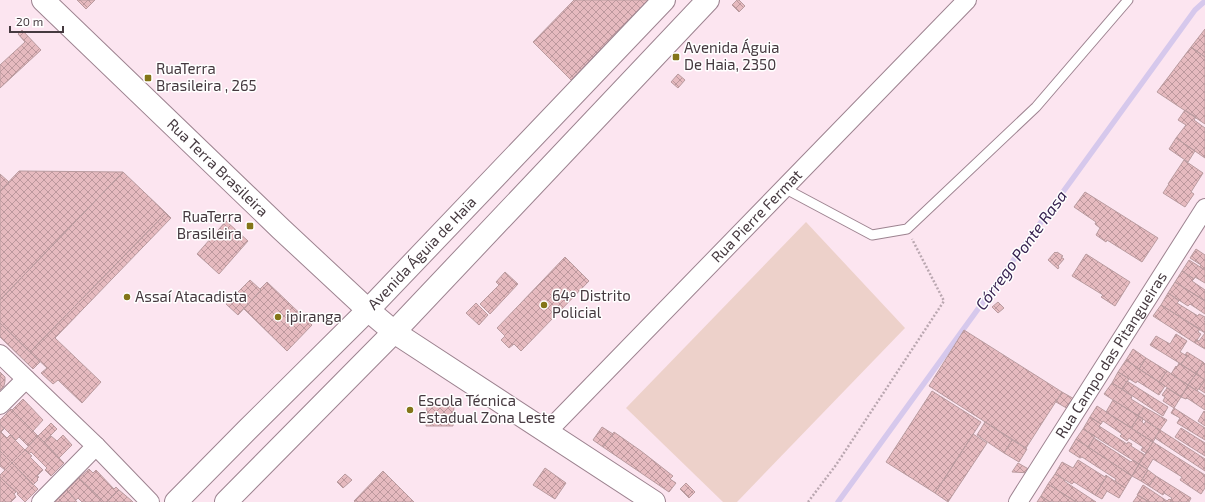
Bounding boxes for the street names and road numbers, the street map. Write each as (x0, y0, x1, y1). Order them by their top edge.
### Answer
street label: Rua Terra Brasileira (164, 114, 272, 220)
street label: Rua Pierre Fermat (707, 165, 805, 266)
street label: Avenida Águia de Haia (363, 192, 479, 313)
street label: Rua Campo das Pitangueiras (1051, 268, 1170, 441)

